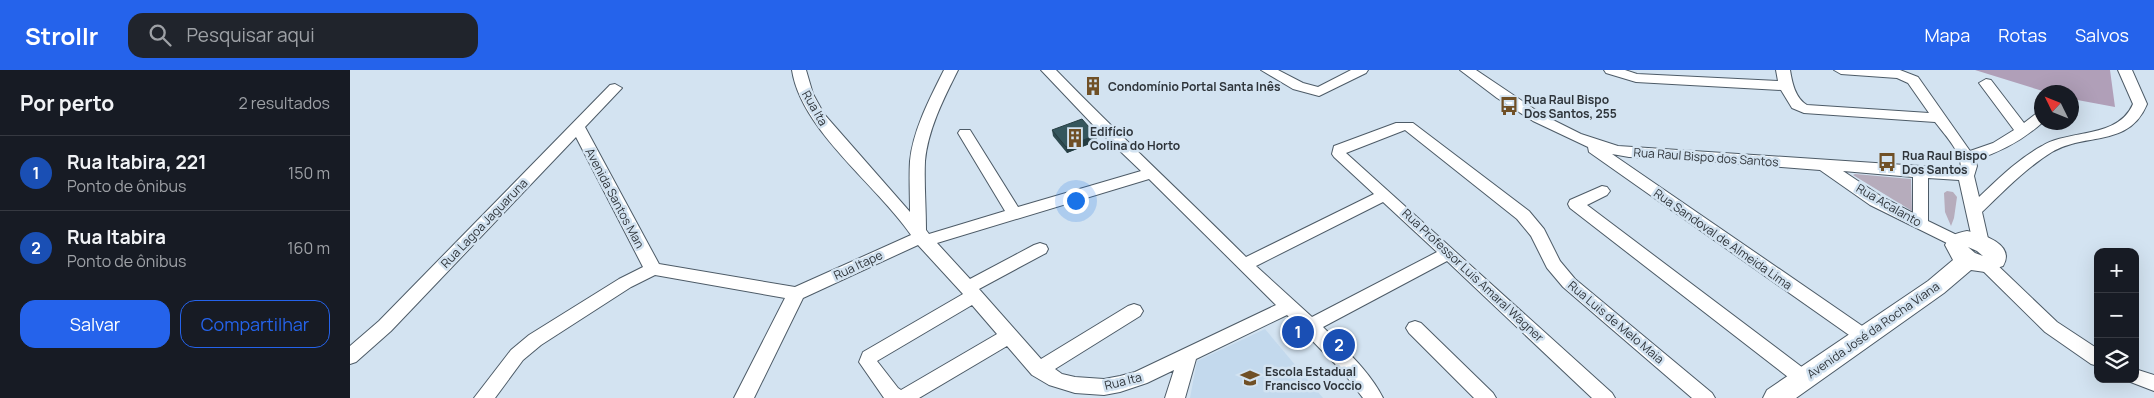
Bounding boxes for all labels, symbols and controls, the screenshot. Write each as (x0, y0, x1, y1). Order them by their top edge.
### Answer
search box (128, 13, 478, 58)
text: Strollr (25, 19, 98, 52)
icon: search (146, 21, 174, 49)
text: Pesquisar aqui (186, 22, 315, 48)
text: Mapa (1924, 23, 1970, 47)
text: Rotas (1998, 23, 2047, 47)
text: Salvos (2075, 23, 2129, 47)
building icon: Condomínio Portal Santa Inês (1082, 75, 1104, 97)
place label: Condomínio Portal Santa Inês (1108, 78, 1281, 95)
north arrow (2034, 85, 2079, 130)
street label: Rua Ita (798, 87, 832, 129)
text: Por perto (20, 89, 114, 117)
place label: Rua Raul Bispo Dos Santos, 255 (1524, 91, 1617, 122)
text: 2 resultados (239, 92, 330, 114)
bus stop icon: Rua Raul Bispo Dos Santos, 255 (1498, 95, 1520, 117)
place label: Edifício Colina do Horto (1090, 123, 1180, 154)
building icon: Edifício Colina do Horto (1064, 127, 1086, 149)
street label: Rua Raul Bispo dos Santos (1633, 143, 1779, 171)
street label: Avenida Santos Man (581, 145, 649, 251)
place label: Rua Raul Bispo Dos Santos (1902, 147, 1987, 178)
text: Rua Itabira, 221 (67, 149, 207, 175)
bus stop icon: Rua Raul Bispo Dos Santos (1876, 151, 1898, 173)
text: 1 (32, 162, 40, 184)
text: 150 m (288, 162, 330, 184)
text: Ponto de ônibus (67, 175, 186, 197)
street label: Rua Lagoa Jaguaruna (437, 175, 531, 271)
street label: Rua Acalanto (1853, 179, 1925, 231)
street label: Rua Sandoval de Almeida Lima (1650, 185, 1796, 293)
your location (1063, 188, 1089, 214)
street label: Rua Professor Luis Amaral Wagner (1399, 205, 1548, 346)
text: Rua Itabira (67, 224, 166, 250)
text: 2 (31, 237, 41, 259)
text: 160 m (287, 237, 330, 259)
street label: Rua Itape (831, 246, 885, 284)
map controls (2094, 248, 2139, 383)
button: + (2094, 248, 2139, 293)
text: Ponto de ônibus (67, 250, 186, 272)
street label: Rua Luis de Melo Maia (1564, 277, 1668, 367)
street label: Avenida José da Rocha Viana (1803, 278, 1943, 382)
button: − (2094, 293, 2139, 338)
button: Salvar (20, 300, 170, 348)
button: Compartilhar (180, 300, 330, 348)
pin: 1 (1282, 313, 1314, 351)
pin: 2 (1323, 326, 1355, 364)
button: layers (2094, 338, 2139, 383)
place label: Escola Estadual Francisco Voccio (1265, 363, 1362, 394)
school or university icon: Escola Estadual Francisco Voccio (1239, 367, 1261, 389)
street label: Rua Ita (1102, 368, 1144, 394)

